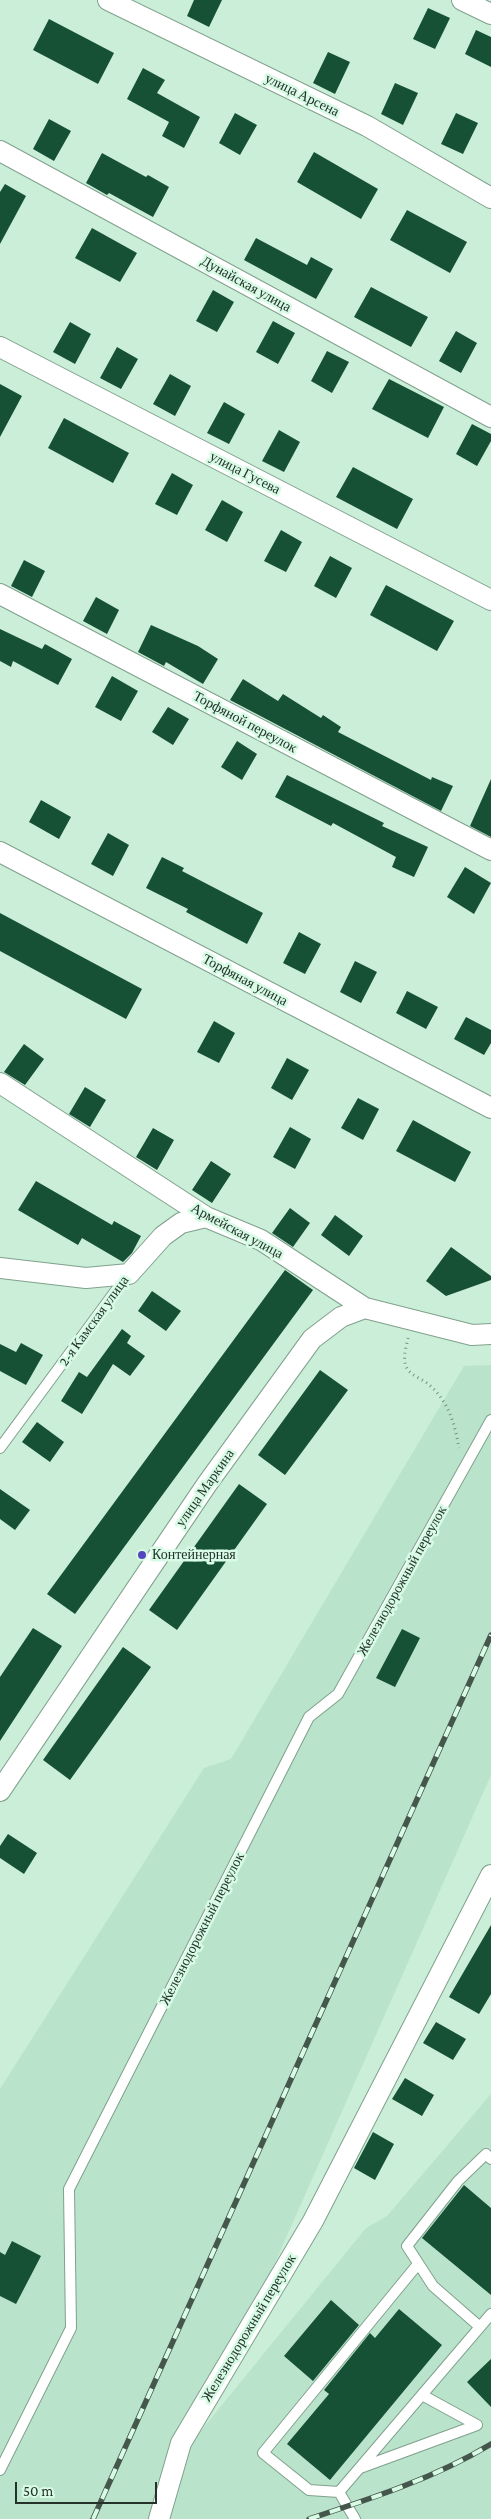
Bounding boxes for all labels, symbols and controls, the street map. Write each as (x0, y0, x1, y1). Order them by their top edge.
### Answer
street label: улица Арсена (262, 70, 342, 120)
street label: Дунайская улица (198, 252, 294, 316)
street label: улица Гусева (207, 448, 283, 498)
street label: Торфяной переулок (190, 688, 300, 756)
street label: Торфяная улица (199, 950, 291, 1010)
street label: Армейская улица (188, 1200, 286, 1262)
street label: 2-я Камская улица (56, 1272, 132, 1370)
street label: улица Маркина (172, 1446, 238, 1530)
street label: Железнодорожный переулок (354, 1503, 450, 1659)
place label: Контейнерная (152, 1547, 236, 1563)
marker: Контейнерная (136, 1549, 148, 1561)
street label: Железнодорожный переулок (156, 1850, 248, 2008)
street label: Железнодорожный переулок (198, 2251, 300, 2405)
scale bar (18, 2472, 160, 2504)
text: 50 m (23, 2483, 53, 2499)

